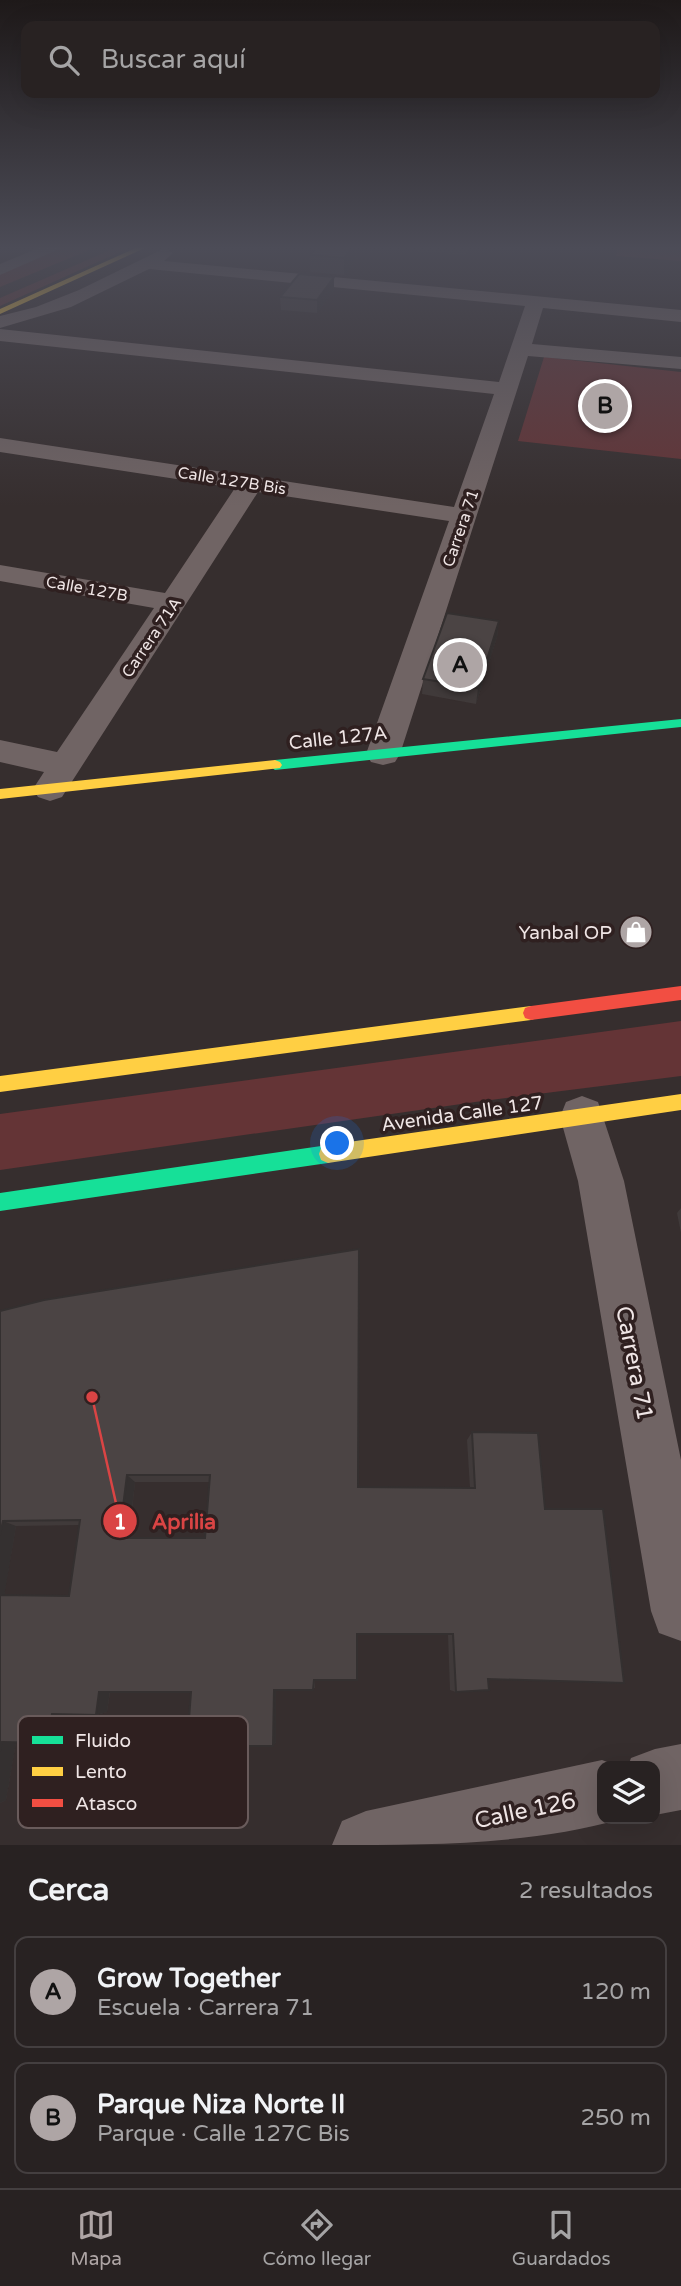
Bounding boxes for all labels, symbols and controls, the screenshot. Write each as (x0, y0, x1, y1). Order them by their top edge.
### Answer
search box (21, 21, 660, 98)
icon: search (45, 41, 83, 79)
text: Buscar aquí (101, 44, 246, 75)
pin: B (582, 380, 628, 432)
street label: Calle 127B Bis (176, 463, 287, 499)
street label: Carrera 71 (438, 487, 484, 570)
street label: Calle 127B (44, 572, 129, 606)
street label: Carrera 71A (118, 594, 186, 681)
pin: A (437, 639, 483, 691)
street label: Calle 127A (288, 722, 388, 754)
shop icon: Yanbal OP (617, 913, 655, 951)
place label: Yanbal OP (519, 922, 612, 944)
street label: Avenida Calle 127 (380, 1092, 544, 1136)
your location (320, 1126, 354, 1160)
street label: Carrera 71 (609, 1304, 659, 1423)
callout: Aprilia (103, 1500, 230, 1542)
text: 1 (113, 1510, 127, 1535)
text: Aprilia (152, 1510, 216, 1535)
legend (18, 1716, 248, 1828)
text: Fluido (75, 1730, 131, 1752)
text: Lento (75, 1761, 127, 1783)
map controls (597, 1761, 660, 1824)
button: layers (597, 1761, 660, 1824)
street label: Calle 126 (472, 1787, 578, 1835)
text: Atasco (75, 1793, 137, 1815)
text: Cerca (28, 1872, 109, 1909)
text: 2 resultados (519, 1877, 653, 1905)
text: Grow Together (97, 1963, 281, 1994)
text: A (44, 1978, 62, 2006)
text: 120 m (581, 1978, 651, 2006)
text: Escuela · Carrera 71 (97, 1994, 314, 2022)
text: Parque Niza Norte II (97, 2089, 345, 2120)
text: B (45, 2104, 61, 2132)
text: 250 m (581, 2104, 651, 2132)
text: Parque · Calle 127C Bis (97, 2120, 350, 2148)
tab: Mapa (70, 2206, 122, 2270)
tab: Cómo llegar (263, 2206, 371, 2270)
tab: Guardados (512, 2206, 611, 2270)

